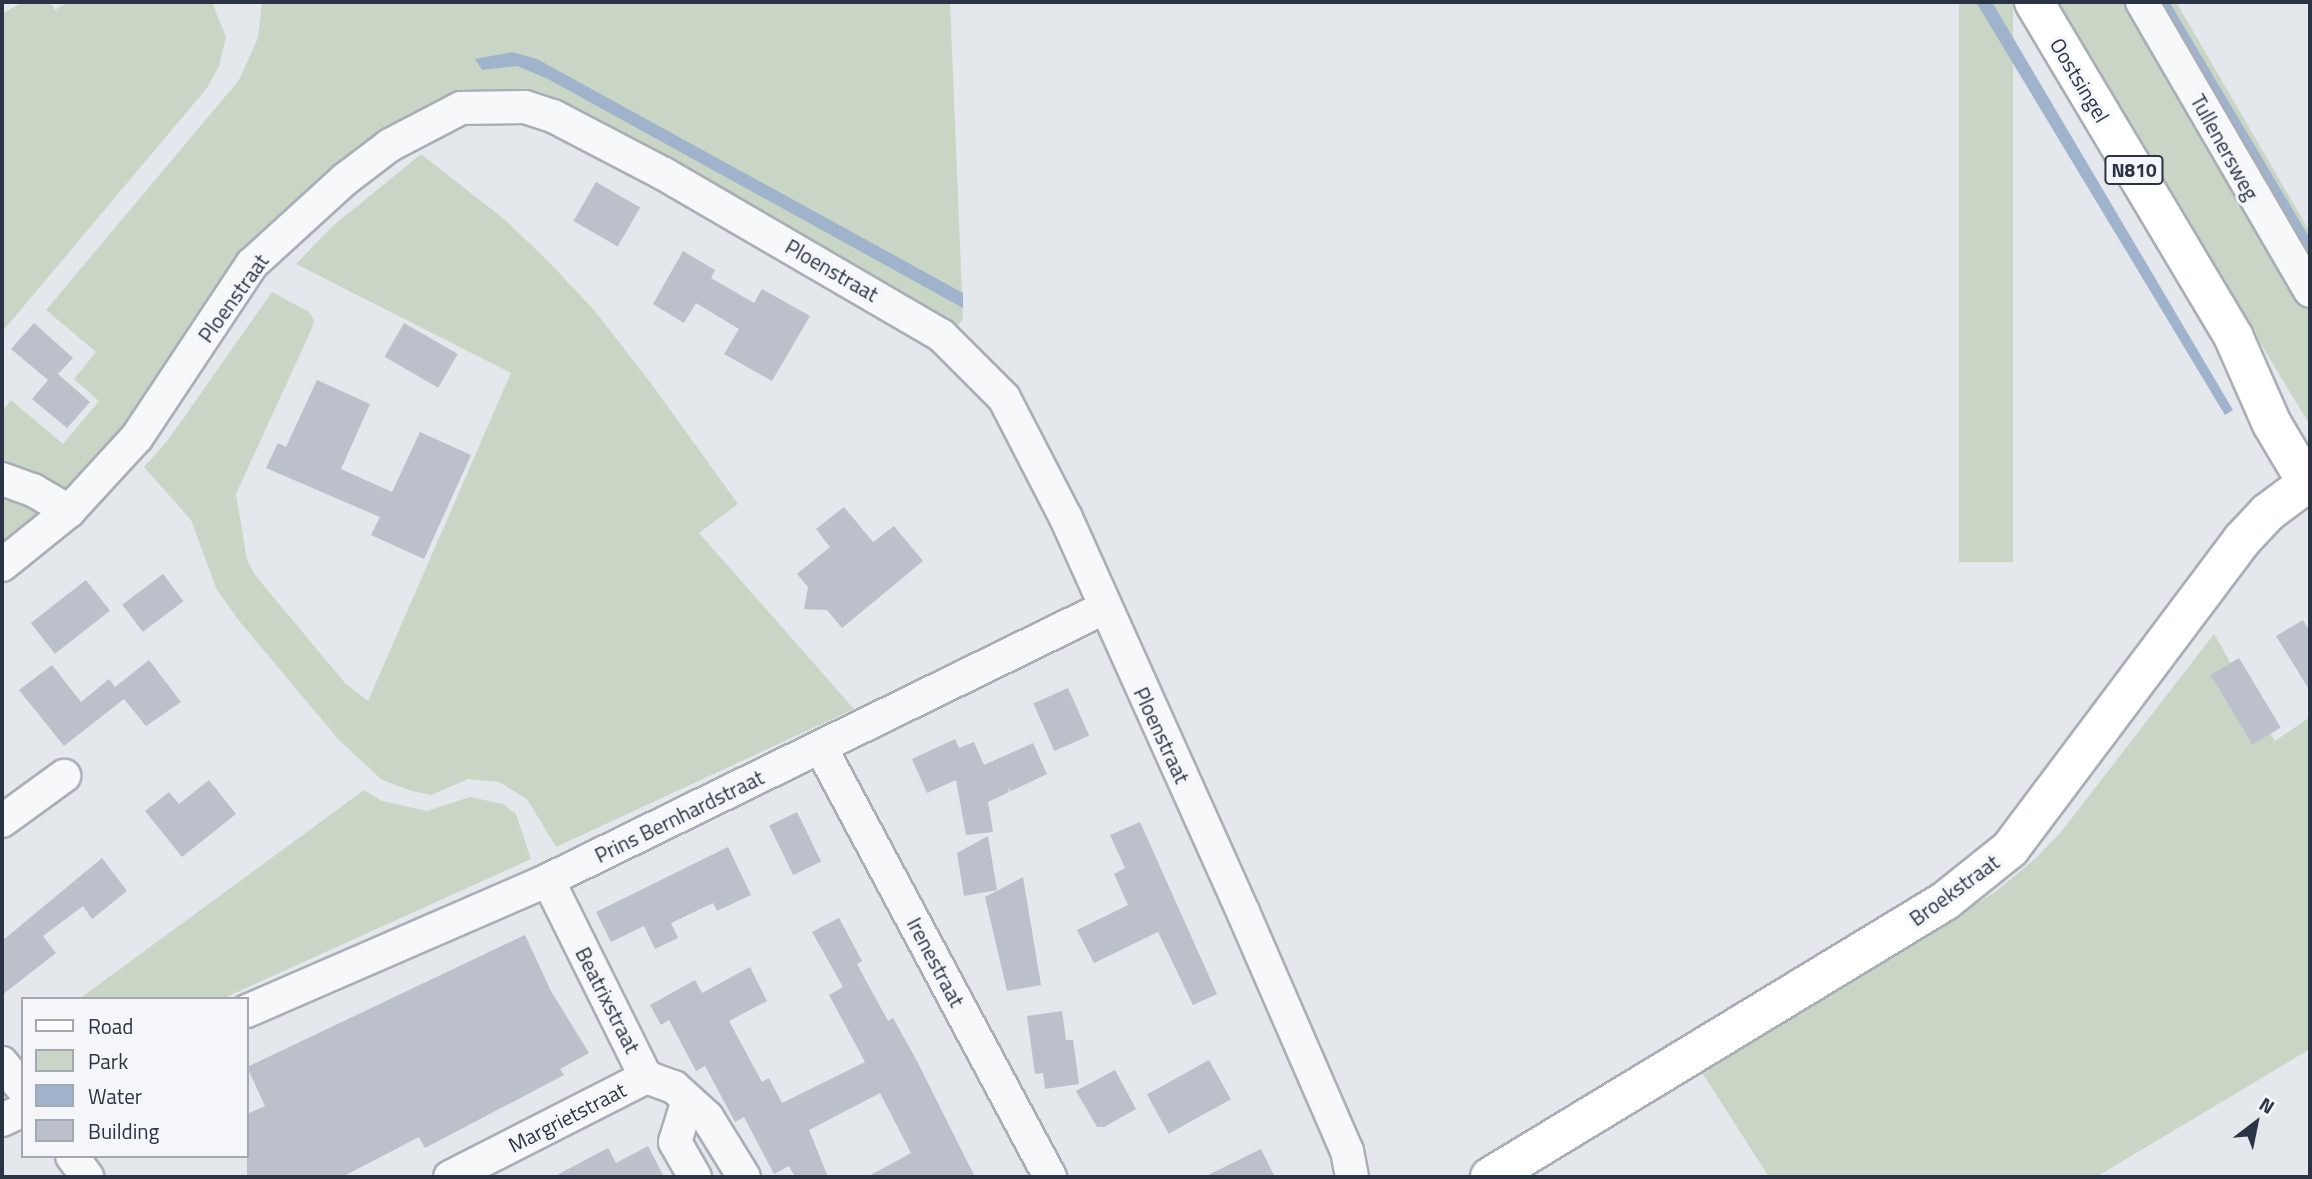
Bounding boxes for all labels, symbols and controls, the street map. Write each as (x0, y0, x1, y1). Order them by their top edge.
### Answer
street label: Oostsingel (2045, 33, 2115, 127)
street label: Tullenersweg (2186, 90, 2264, 204)
road number: N810 (2104, 154, 2164, 186)
street label: Ploenstraat (781, 233, 883, 307)
street label: Ploenstraat (193, 249, 273, 347)
street label: Ploenstraat (1129, 683, 1195, 787)
street label: Prins Bernhardstraat (590, 764, 768, 868)
street label: Broekstraat (1904, 849, 2004, 931)
street label: Irenestraat (902, 913, 970, 1011)
street label: Beatrixstraat (571, 943, 645, 1057)
legend (21, 997, 248, 1158)
text: Road (88, 1010, 133, 1042)
text: Park (88, 1045, 128, 1077)
street label: Margrietstraat (504, 1077, 630, 1157)
text: Water (88, 1080, 142, 1112)
north arrow (2221, 1088, 2291, 1158)
text: N (2254, 1089, 2281, 1121)
text: Building (88, 1115, 159, 1147)

